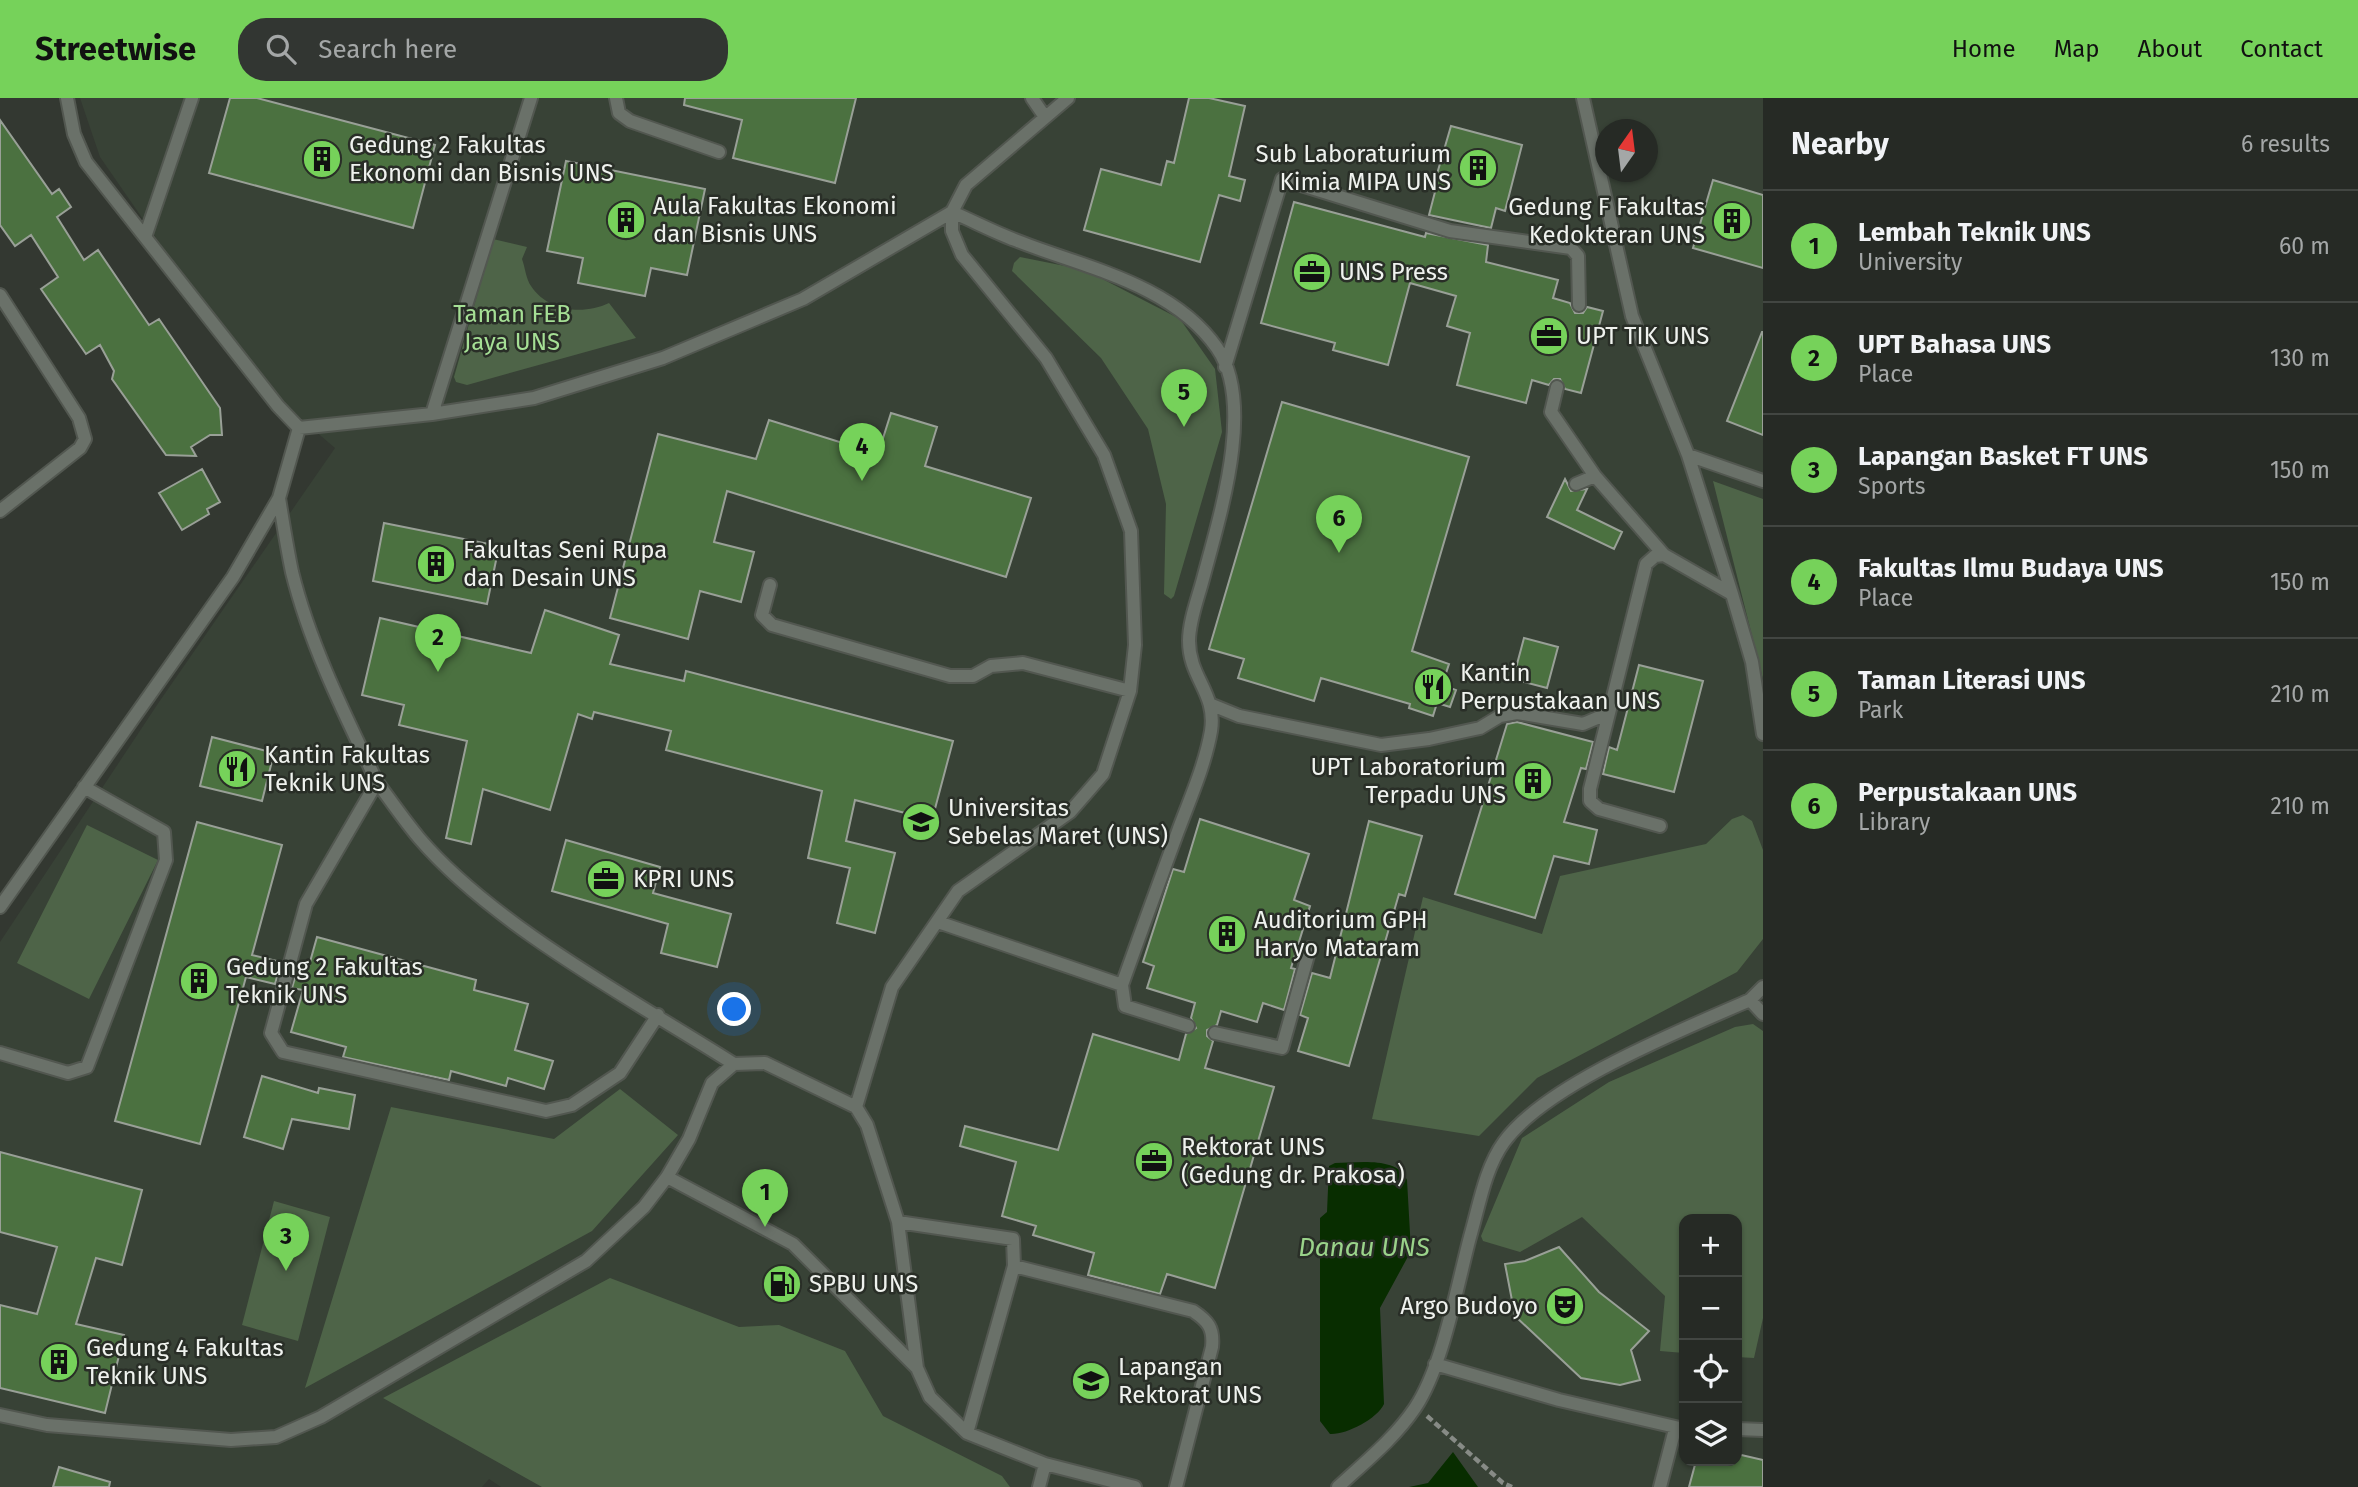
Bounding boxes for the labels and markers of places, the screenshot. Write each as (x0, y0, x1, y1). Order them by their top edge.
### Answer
place label: Gedung 2 Fakultas Ekonomi dan Bisnis UNS (349, 131, 614, 187)
building icon: Gedung 2 Fakultas Ekonomi dan Bisnis UNS (301, 138, 343, 180)
place label: Sub Laboraturium Kimia MIPA UNS (1256, 140, 1451, 196)
building icon: Sub Laboraturium Kimia MIPA UNS (1457, 147, 1499, 189)
place label: Aula Fakultas Ekonomi dan Bisnis UNS (653, 192, 897, 248)
place label: Gedung F Fakultas Kedokteran UNS (1508, 193, 1705, 249)
building icon: Aula Fakultas Ekonomi dan Bisnis UNS (605, 199, 647, 241)
building icon: Gedung F Fakultas Kedokteran UNS (1711, 200, 1753, 242)
office icon: UNS Press (1291, 251, 1333, 293)
place label: UNS Press (1339, 258, 1448, 286)
office icon: UPT TIK UNS (1528, 315, 1570, 357)
place label: UPT TIK UNS (1576, 322, 1709, 350)
pin: 5 (1161, 369, 1207, 427)
pin: 4 (839, 423, 885, 481)
pin: 6 (1316, 495, 1362, 553)
place label: Fakultas Seni Rupa dan Desain UNS (463, 536, 667, 592)
building icon: Fakultas Seni Rupa dan Desain UNS (415, 543, 457, 585)
pin: 2 (415, 614, 461, 672)
place label: Kantin Perpustakaan UNS (1460, 659, 1660, 715)
restaurant icon: Kantin Perpustakaan UNS (1412, 666, 1454, 708)
place label: Kantin Fakultas Teknik UNS (264, 741, 430, 797)
restaurant icon: Kantin Fakultas Teknik UNS (216, 748, 258, 790)
place label: UPT Laboratorium Terpadu UNS (1311, 753, 1506, 809)
building icon: UPT Laboratorium Terpadu UNS (1512, 760, 1554, 802)
place label: Universitas Sebelas Maret (UNS) (948, 794, 1168, 850)
school or university icon: Universitas Sebelas Maret (UNS) (900, 801, 942, 843)
office icon: KPRI UNS (585, 858, 627, 900)
place label: KPRI UNS (633, 865, 734, 893)
place label: Auditorium GPH Haryo Mataram (1254, 906, 1428, 962)
building icon: Auditorium GPH Haryo Mataram (1206, 913, 1248, 955)
place label: Gedung 2 Fakultas Teknik UNS (226, 953, 423, 1009)
building icon: Gedung 2 Fakultas Teknik UNS (178, 960, 220, 1002)
place label: Rektorat UNS (Gedung dr. Prakosa) (1181, 1133, 1405, 1189)
office icon: Rektorat UNS (Gedung dr. Prakosa) (1133, 1140, 1175, 1182)
pin: 1 (742, 1169, 788, 1227)
pin: 3 (263, 1213, 309, 1271)
fuel station icon: SPBU UNS (761, 1263, 803, 1305)
place label: SPBU UNS (809, 1270, 918, 1298)
theatre icon: Argo Budoyo (1544, 1285, 1586, 1327)
place label: Argo Budoyo (1400, 1292, 1538, 1320)
place label: Gedung 4 Fakultas Teknik UNS (86, 1334, 284, 1390)
building icon: Gedung 4 Fakultas Teknik UNS (38, 1341, 80, 1383)
place label: Lapangan Rektorat UNS (1118, 1353, 1262, 1409)
school or university icon: Lapangan Rektorat UNS (1070, 1360, 1112, 1402)

